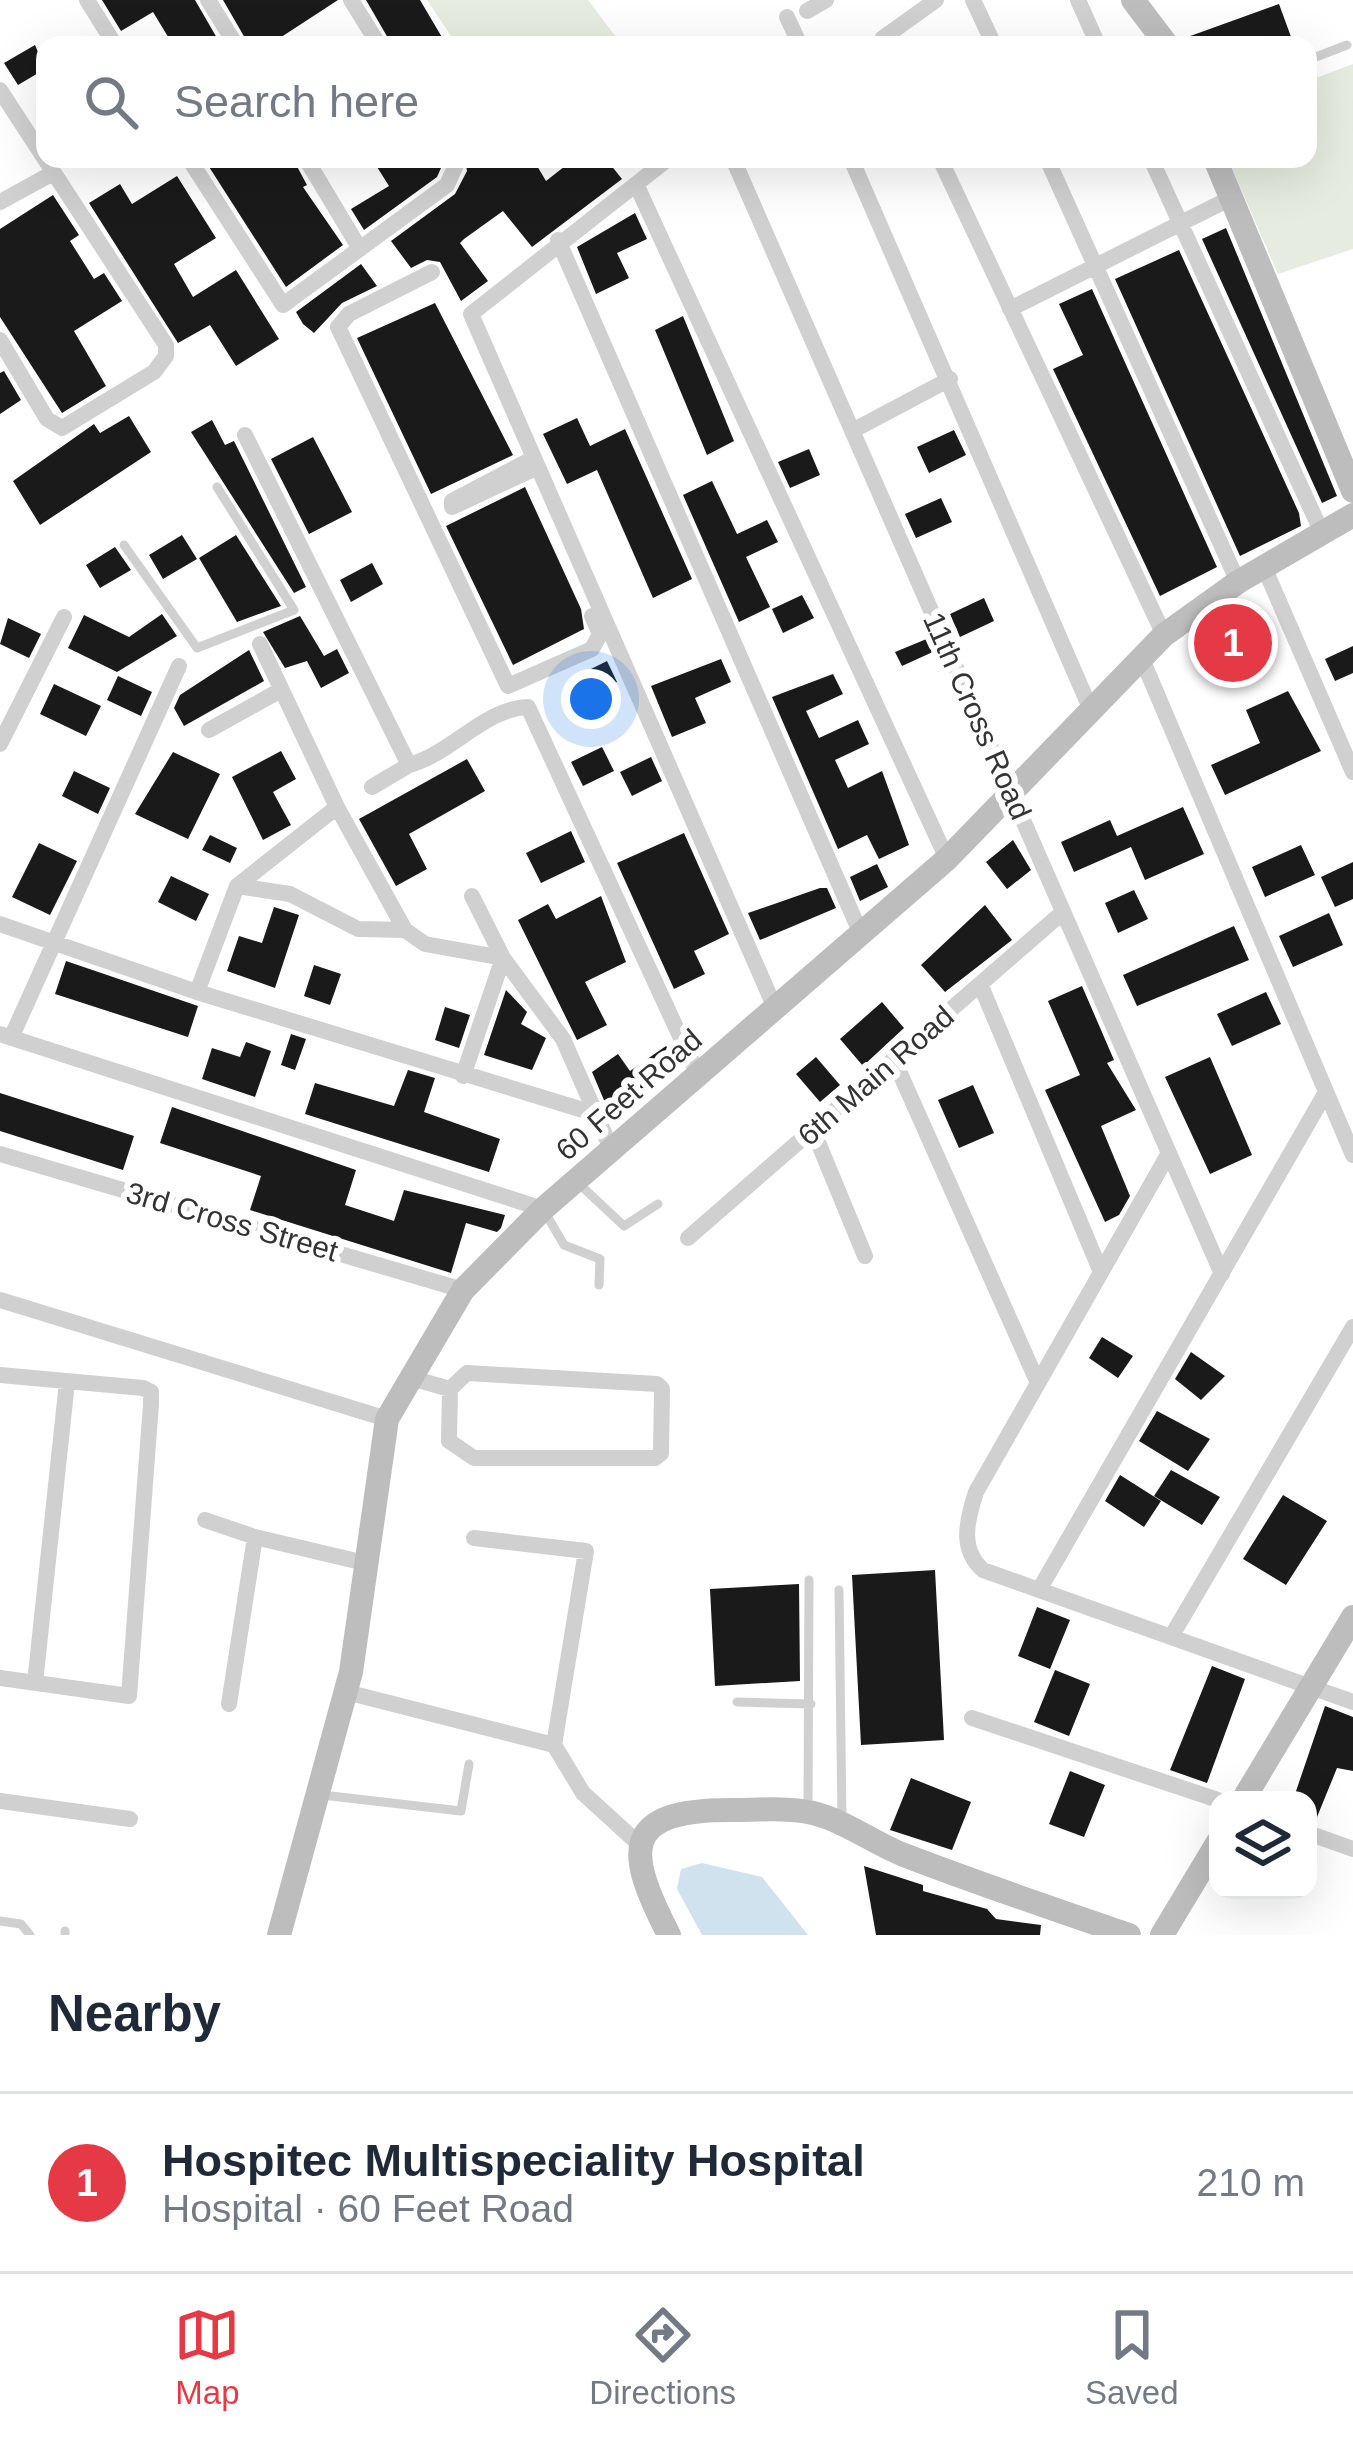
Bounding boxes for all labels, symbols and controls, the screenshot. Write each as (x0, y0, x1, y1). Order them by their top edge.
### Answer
search box (36, 36, 1317, 168)
icon: search (78, 69, 144, 135)
text: Search here (174, 76, 419, 127)
pin: 1 (1194, 598, 1272, 688)
street label: 11th Cross Road (917, 607, 1038, 824)
your location (561, 669, 621, 729)
street label: 6th Main Road (791, 999, 960, 1152)
street label: 60 Feet Road (549, 1023, 708, 1167)
street label: 3rd Cross Street (123, 1176, 342, 1268)
map controls (1209, 1791, 1317, 1899)
button: layers (1209, 1791, 1317, 1899)
text: Nearby (48, 1985, 221, 2042)
text: Hospitec Multispeciality Hospital (162, 2135, 865, 2186)
text: 1 (76, 2161, 98, 2204)
text: 210 m (1197, 2161, 1305, 2204)
text: Hospital · 60 Feet Road (162, 2187, 574, 2230)
tab: Map (174, 2302, 240, 2412)
tab: Directions (589, 2302, 736, 2412)
tab: Saved (1085, 2302, 1179, 2412)

